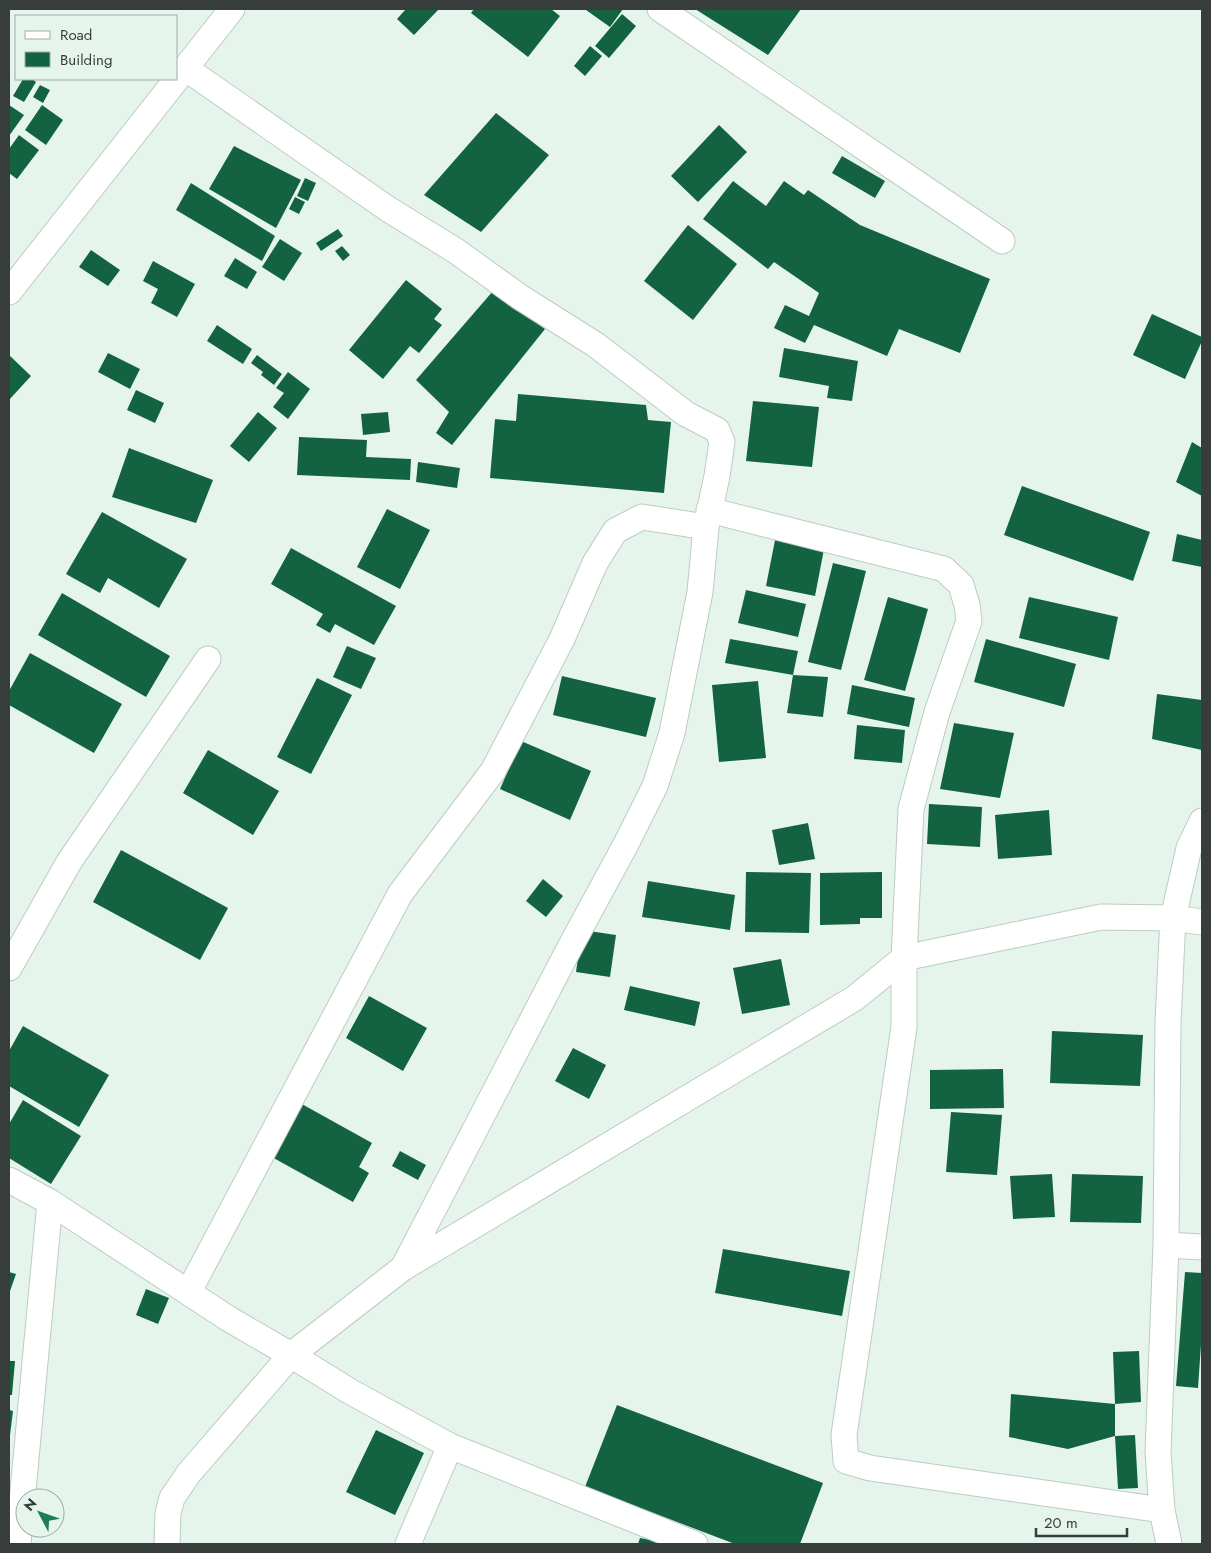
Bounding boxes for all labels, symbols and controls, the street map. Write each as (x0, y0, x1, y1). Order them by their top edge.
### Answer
legend (15, 15, 178, 80)
text: Road (60, 24, 92, 46)
text: Building (60, 49, 112, 71)
north arrow (15, 1488, 65, 1538)
text: N (19, 1494, 41, 1515)
scale bar (1036, 1506, 1127, 1538)
text: 20 m (1044, 1512, 1078, 1534)

